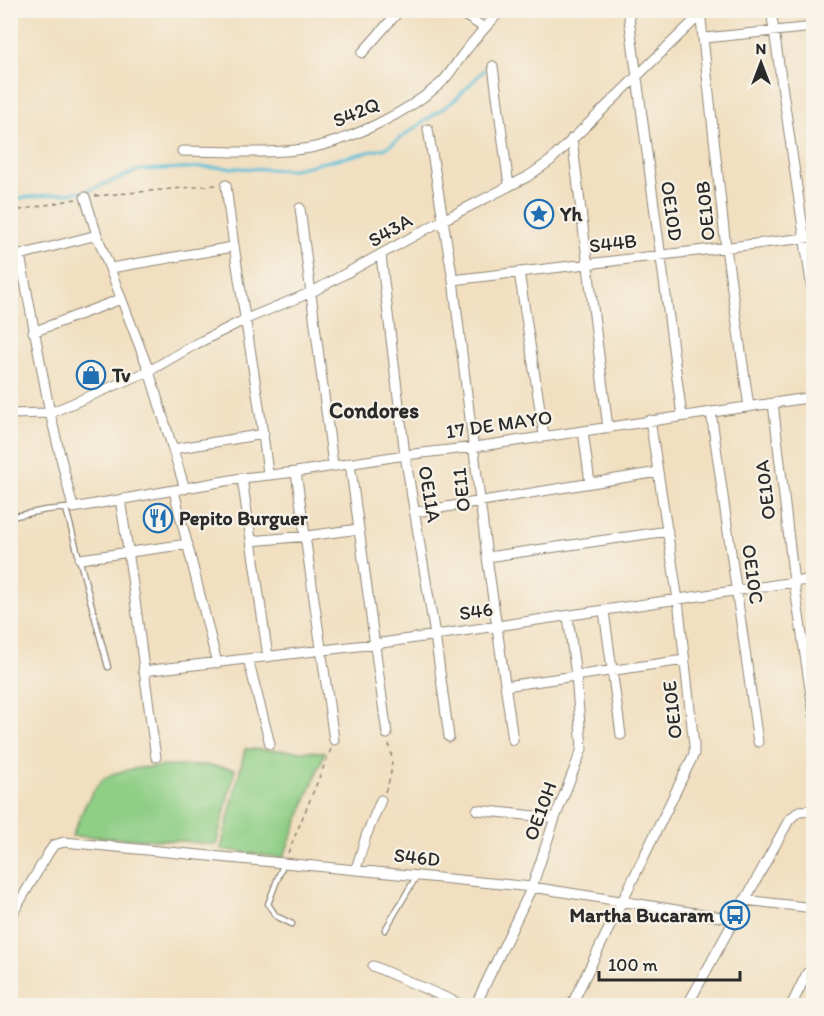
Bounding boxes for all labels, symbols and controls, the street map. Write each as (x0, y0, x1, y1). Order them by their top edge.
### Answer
north arrow (731, 33, 791, 93)
text: N (756, 39, 766, 58)
street label: S42Q (329, 92, 383, 132)
street label: OE10D (656, 179, 688, 243)
street label: OE10B (690, 180, 720, 242)
place icon: Yh (523, 198, 555, 230)
place label: Yh (559, 202, 582, 226)
street label: S43A (364, 208, 417, 252)
street label: S44B (588, 228, 638, 258)
shop icon: Tv (75, 359, 107, 391)
place label: Tv (111, 363, 131, 387)
district label: Condores (329, 397, 419, 424)
street label: 17 DE MAYO (444, 405, 554, 443)
street label: OE10A (749, 459, 781, 521)
street label: OE11A (413, 464, 447, 524)
street label: OE11 (447, 467, 475, 513)
restaurant icon: Pepito Burguer (142, 502, 174, 534)
place label: Pepito Burguer (179, 506, 308, 531)
street label: OE10C (737, 543, 769, 606)
street label: S46 (458, 597, 494, 625)
street label: OE10E (657, 680, 687, 740)
street label: OE10H (518, 778, 562, 844)
street label: S46D (393, 843, 441, 871)
bus stop icon: Martha Bucaram (719, 899, 751, 931)
place label: Martha Bucaram (569, 903, 714, 927)
scale bar (599, 944, 740, 982)
text: 100 m (608, 954, 658, 976)

